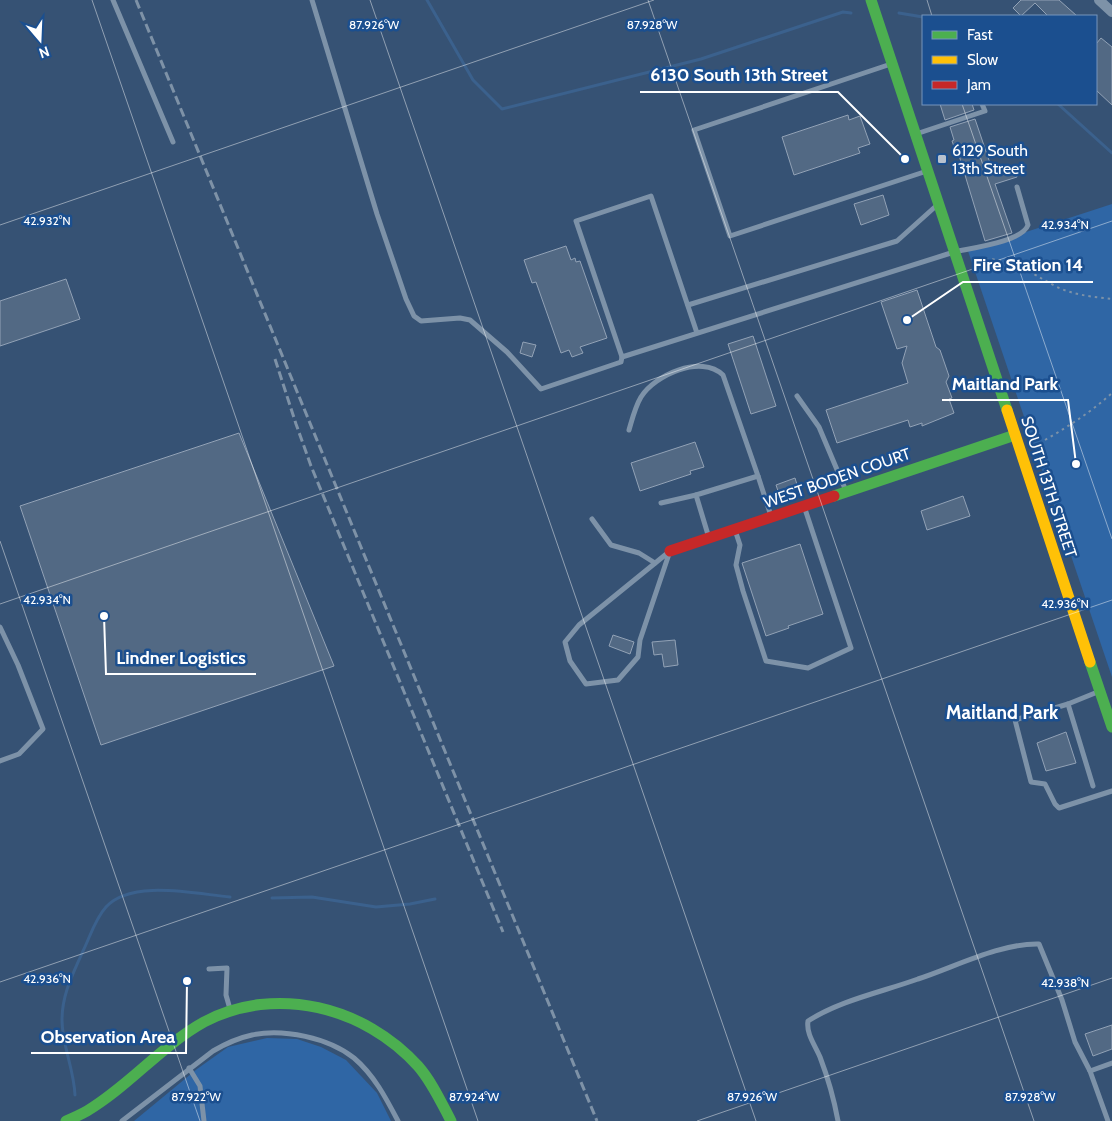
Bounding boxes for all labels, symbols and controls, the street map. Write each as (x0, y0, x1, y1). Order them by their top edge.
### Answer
north arrow (15, 15, 65, 65)
legend (922, 15, 1097, 105)
text: 87.926°W (349, 17, 400, 32)
text: 87.928°W (627, 17, 678, 32)
text: Fast (967, 26, 992, 44)
text: N (37, 42, 52, 62)
text: Slow (967, 51, 998, 69)
callout: 6130 South 13th Street (640, 59, 838, 92)
text: 6130 South 13th Street (650, 64, 828, 86)
text: Jam (966, 76, 991, 94)
place label: 6129 South 13th Street (952, 141, 1028, 178)
marker: 6129 South 13th Street (936, 153, 948, 165)
text: 42.932°N (23, 213, 71, 228)
text: 42.934°N (1041, 217, 1089, 232)
callout: Fire Station 14 (963, 249, 1093, 282)
text: Fire Station 14 (973, 254, 1083, 276)
callout: Maitland Park (942, 367, 1068, 400)
text: Maitland Park (952, 373, 1058, 395)
street label: SOUTH 13TH STREET (1017, 414, 1081, 561)
street label: WEST BODEN COURT (761, 444, 913, 512)
text: 42.934°N (23, 592, 71, 607)
text: 42.936°N (1041, 596, 1089, 611)
callout: Lindner Logistics (106, 641, 256, 674)
text: Lindner Logistics (116, 647, 246, 669)
district label: Maitland Park (946, 701, 1059, 724)
text: 42.936°N (23, 971, 71, 986)
text: 42.938°N (1041, 975, 1089, 990)
callout: Observation Area (31, 1020, 186, 1053)
text: Observation Area (41, 1026, 175, 1048)
text: 87.922°W (171, 1089, 221, 1104)
text: 87.924°W (449, 1089, 500, 1104)
text: 87.926°W (727, 1089, 778, 1104)
text: 87.928°W (1005, 1089, 1056, 1104)

